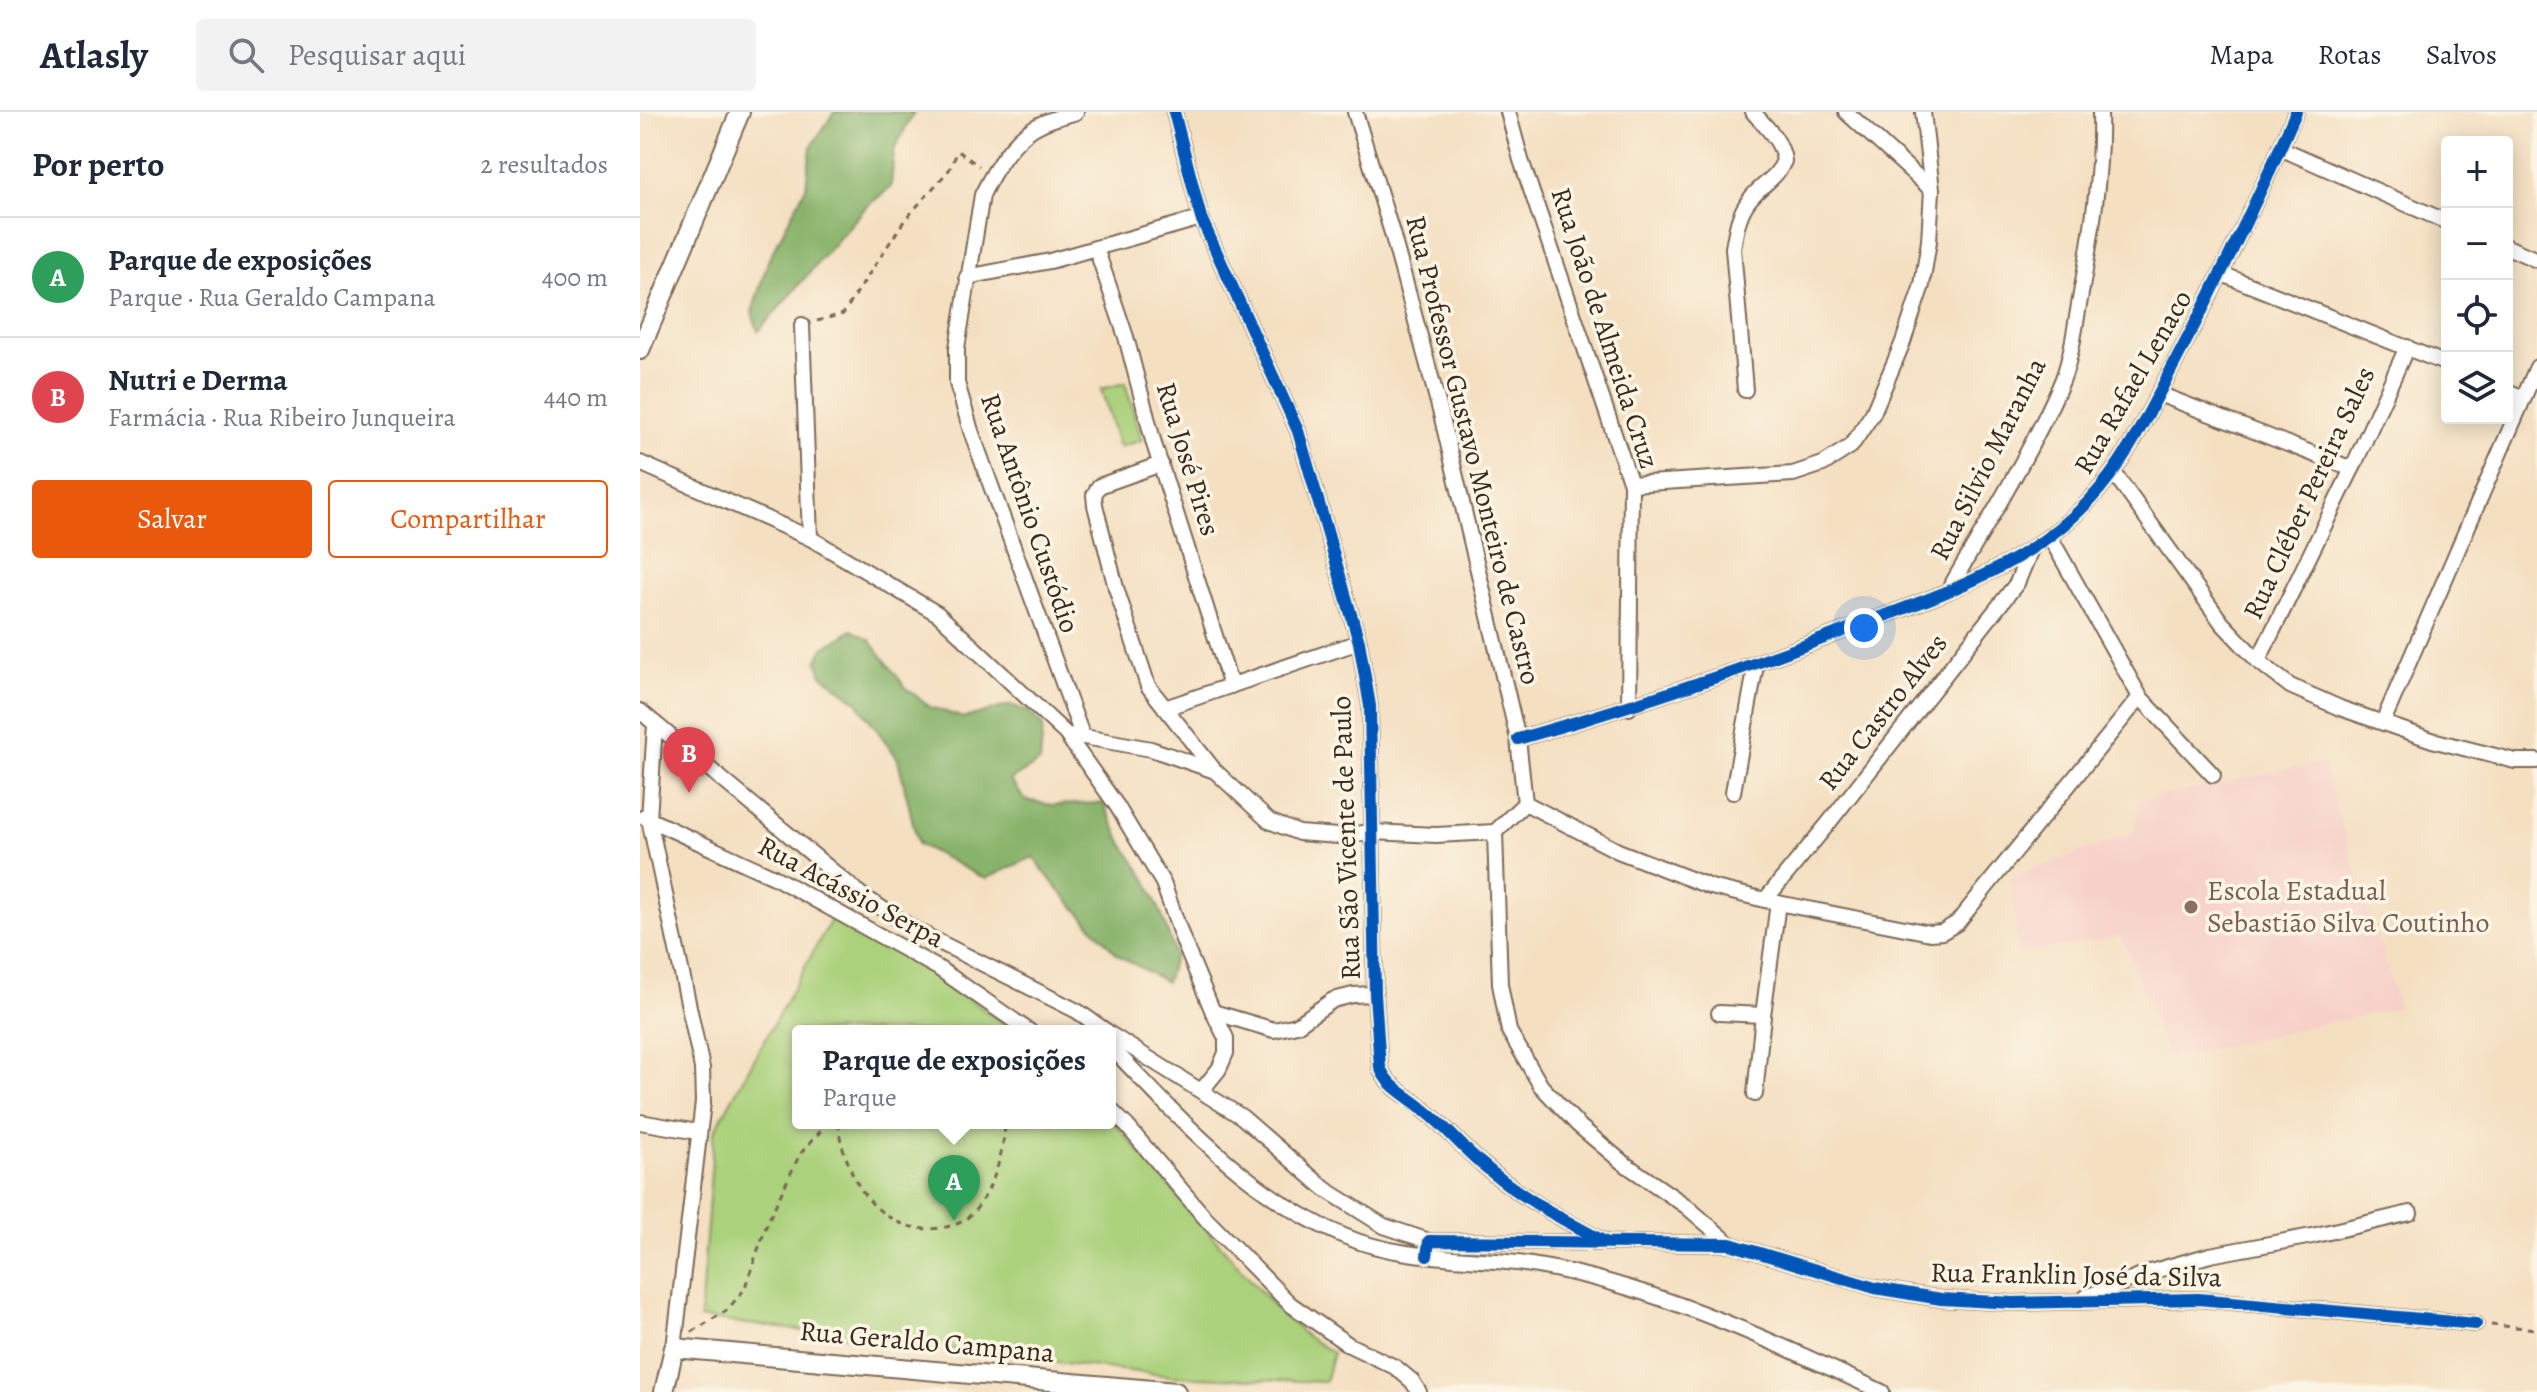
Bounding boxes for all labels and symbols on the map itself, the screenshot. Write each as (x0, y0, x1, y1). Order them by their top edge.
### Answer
street label: Rua João de Almeida Cruz (1542, 183, 1668, 473)
street label: Rua Professor Gustavo Monteiro de Castro (1396, 212, 1550, 688)
street label: Rua Rafael Lenaco (2065, 283, 2201, 481)
street label: Rua Silvio Maranha (1921, 351, 2055, 567)
street label: Rua Cléber Pereira Sales (2234, 361, 2384, 625)
street label: Rua José Pires (1147, 378, 1229, 540)
street label: Rua Antônio Custódio (971, 388, 1089, 638)
your location (1844, 608, 1884, 648)
street label: Rua Castro Alves (1810, 626, 1956, 798)
street label: Rua São Vicente de Paulo (1322, 695, 1370, 981)
pin: B (663, 727, 715, 793)
street label: Rua Acássio Serpa (751, 827, 951, 957)
place label: Escola Estadual Sebastião Silva Coutinho (2207, 872, 2489, 942)
marker: Escola Estadual Sebastião Silva Coutinho (2182, 898, 2200, 916)
pin: A (928, 1155, 980, 1221)
street label: Rua Franklin José da Silva (1930, 1253, 2222, 1297)
street label: Rua Geraldo Campana (798, 1312, 1056, 1372)

